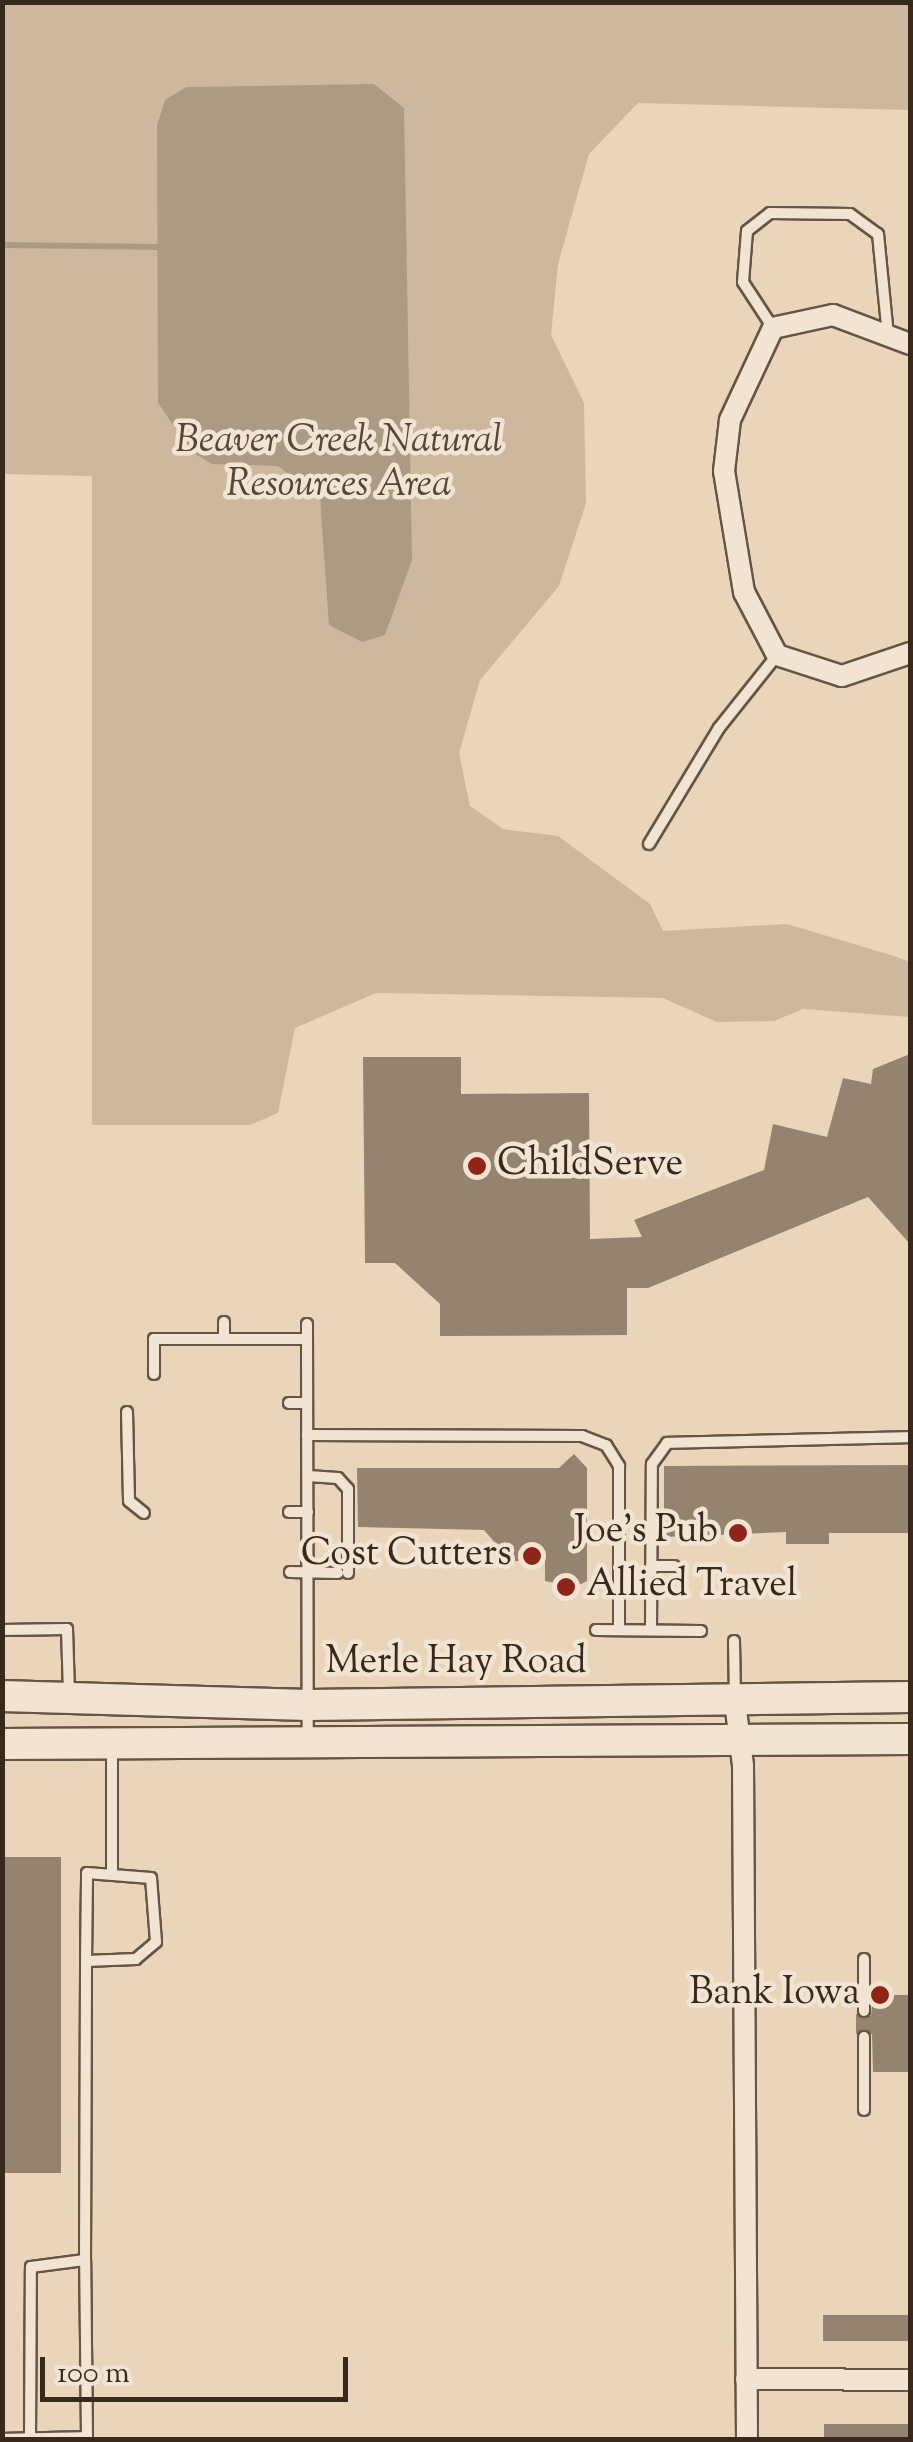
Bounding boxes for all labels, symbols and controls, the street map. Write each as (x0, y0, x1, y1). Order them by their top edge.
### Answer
park label: Beaver Creek Natural Resources Area (175, 420, 503, 509)
place label: ChildServe (497, 1143, 683, 1189)
marker: ChildServe (466, 1155, 488, 1177)
place label: Joe's Pub (574, 1510, 718, 1556)
marker: Joe's Pub (727, 1522, 749, 1544)
place label: Cost Cutters (301, 1533, 512, 1579)
marker: Cost Cutters (521, 1545, 543, 1567)
place label: Allied Travel (586, 1564, 797, 1610)
marker: Allied Travel (555, 1576, 577, 1598)
street label: Merle Hay Road (325, 1641, 587, 1687)
place label: Bank Iowa (689, 1972, 860, 2018)
marker: Bank Iowa (869, 1984, 891, 2006)
scale bar (45, 2337, 352, 2399)
text: 100 m (57, 2353, 130, 2396)

